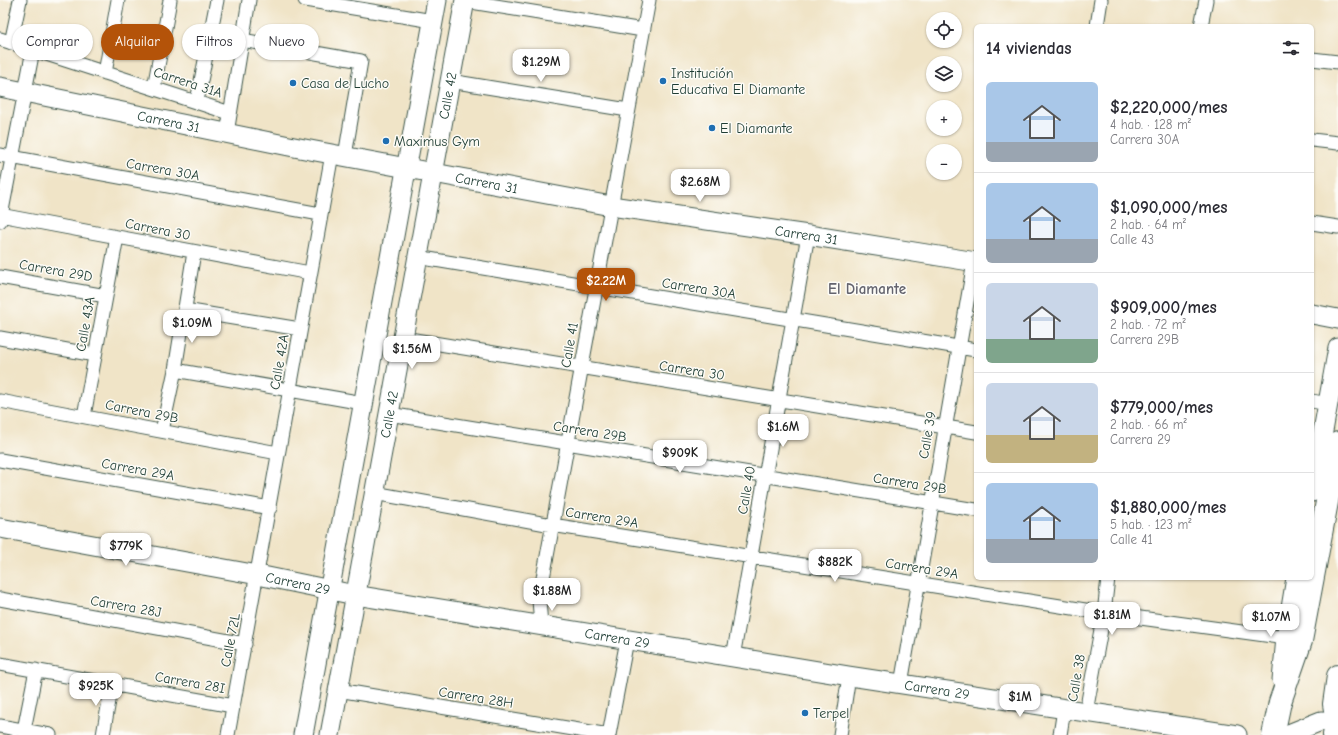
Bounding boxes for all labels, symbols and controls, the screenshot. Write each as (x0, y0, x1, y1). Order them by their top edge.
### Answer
map controls (926, 12, 962, 180)
button: locate (926, 12, 962, 48)
chip: Comprar (12, 24, 93, 60)
chip: Alquilar (101, 24, 174, 60)
chip: Filtros (182, 24, 246, 60)
chip: Nuevo (254, 24, 319, 60)
icon: filters (1280, 37, 1302, 59)
text: 14 viviendas (986, 39, 1072, 58)
pin: $1.29M (508, 49, 574, 83)
text: $1.29M (521, 54, 561, 69)
button: layers (926, 56, 962, 92)
street label: Carrera 31A (151, 63, 225, 102)
place label: Institución Educativa El Diamante (671, 65, 805, 98)
street label: Calle 42 (435, 71, 461, 121)
place label: Casa de Lucho (301, 75, 389, 92)
marker: Institución Educativa El Diamante (658, 76, 668, 86)
marker: Casa de Lucho (288, 78, 298, 88)
icon: home (1018, 98, 1066, 146)
text: $2,220,000/mes (1110, 98, 1228, 117)
button: + (926, 100, 962, 136)
street label: Carrera 31 (136, 107, 201, 137)
text: 4 hab. · 128 m² (1110, 117, 1191, 132)
place label: El Diamante (720, 120, 793, 137)
marker: El Diamante (707, 123, 717, 133)
text: Carrera 30A (1110, 132, 1179, 147)
place label: Maximus Gym (394, 133, 480, 150)
marker: Maximus Gym (381, 136, 391, 146)
button: − (926, 144, 962, 180)
street label: Carrera 30A (125, 155, 201, 184)
street label: Carrera 31 (454, 169, 519, 198)
pin: $2.68M (667, 169, 733, 203)
text: $2.68M (680, 174, 720, 189)
text: $1,090,000/mes (1110, 198, 1227, 217)
icon: home (1018, 199, 1066, 247)
street label: Carrera 30 (124, 215, 192, 244)
text: 2 hab. · 64 m² (1110, 217, 1186, 232)
street label: Carrera 31 (774, 222, 839, 249)
text: Calle 43 (1110, 232, 1154, 247)
street label: Carrera 29D (18, 256, 94, 285)
pin: $2.22M (573, 268, 639, 302)
text: $2.22M (586, 273, 626, 288)
street label: Carrera 30A (661, 274, 737, 303)
district label: El Diamante (828, 280, 906, 298)
street label: Calle 43A (72, 295, 99, 353)
text: $909,000/mes (1110, 298, 1217, 317)
icon: home (1018, 299, 1066, 347)
pin: $1.09M (159, 310, 225, 344)
text: $1.09M (172, 315, 212, 330)
text: 2 hab. · 72 m² (1110, 317, 1186, 332)
street label: Calle 41 (557, 321, 582, 369)
text: Carrera 29B (1110, 332, 1179, 347)
street label: Calle 42A (266, 333, 293, 391)
pin: $1.56M (379, 336, 445, 370)
text: $1.56M (392, 341, 432, 356)
street label: Carrera 30 (658, 357, 726, 384)
street label: Calle 42 (377, 389, 402, 440)
street label: Carrera 29B (104, 396, 180, 427)
text: $779,000/mes (1110, 398, 1213, 417)
icon: home (1018, 399, 1066, 447)
street label: Calle 39 (915, 410, 940, 460)
pin: $1.6M (755, 414, 811, 448)
street label: Carrera 29B (552, 417, 628, 446)
text: 2 hab. · 66 m² (1110, 417, 1187, 432)
text: $1.6M (767, 419, 799, 434)
text: Carrera 29 (1110, 432, 1171, 447)
pin: $909K (652, 440, 708, 474)
text: $909K (662, 445, 698, 460)
street label: Carrera 29A (100, 455, 176, 484)
street label: Calle 40 (734, 465, 759, 516)
street label: Carrera 29B (872, 469, 948, 498)
text: $1,880,000/mes (1110, 498, 1226, 517)
icon: home (1018, 499, 1066, 547)
street label: Carrera 29A (564, 503, 640, 532)
text: 5 hab. · 123 m² (1110, 517, 1192, 532)
text: Calle 41 (1110, 532, 1153, 547)
pin: $779K (98, 533, 154, 567)
text: $779K (109, 538, 143, 553)
pin: $882K (807, 549, 863, 583)
text: $882K (818, 554, 852, 569)
street label: Carrera 29A (884, 554, 960, 583)
street label: Carrera 29 (264, 569, 332, 599)
pin: $1.88M (519, 578, 585, 612)
text: $1.88M (532, 583, 572, 598)
street label: Carrera 28J (89, 592, 163, 621)
pin: $1.81M (1079, 602, 1145, 636)
pin: $1.07M (1238, 604, 1304, 638)
text: $1.81M (1093, 607, 1131, 622)
text: $1.07M (1251, 609, 1291, 624)
street label: Calle 72L (217, 612, 244, 669)
street label: Carrera 29 (583, 625, 651, 652)
street label: Calle 38 (1064, 653, 1089, 703)
street label: Carrera 28I (154, 668, 226, 697)
pin: $925K (68, 673, 124, 707)
street label: Carrera 29 (903, 677, 971, 703)
text: $925K (78, 678, 114, 693)
street label: Carrera 28H (437, 683, 515, 712)
pin: $1M (1001, 684, 1039, 718)
text: $1M (1008, 689, 1032, 704)
place label: Terpel (813, 705, 849, 722)
marker: Terpel (800, 708, 810, 718)

